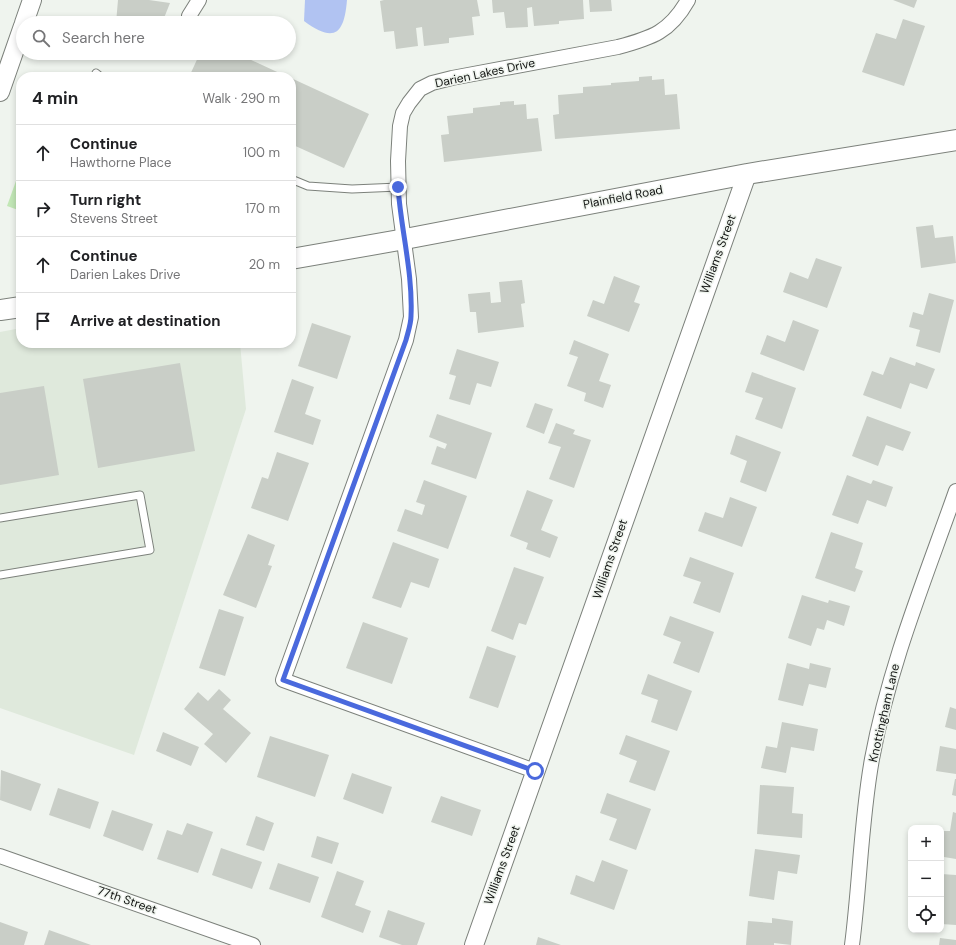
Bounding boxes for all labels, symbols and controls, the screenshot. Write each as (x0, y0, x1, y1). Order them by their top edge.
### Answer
search box (16, 16, 296, 60)
icon: search (30, 27, 52, 49)
text: Search here (62, 28, 145, 48)
street label: Darien Lakes Drive (433, 55, 537, 91)
text: 4 min (32, 87, 78, 109)
text: Walk · 290 m (203, 90, 280, 107)
text: Continue (70, 134, 138, 154)
icon: ahead (32, 142, 54, 164)
text: 100 m (243, 144, 280, 161)
text: Hawthorne Place (70, 154, 171, 171)
route end (389, 178, 407, 196)
street label: Plainfield Road (582, 181, 664, 213)
text: Turn right (70, 190, 141, 210)
icon: right (32, 198, 54, 220)
text: 170 m (245, 200, 280, 217)
text: Stevens Street (70, 210, 158, 227)
street label: Williams Street (696, 212, 740, 296)
text: Continue (70, 246, 138, 266)
icon: ahead (32, 254, 54, 276)
text: 20 m (249, 256, 280, 273)
text: Darien Lakes Drive (70, 266, 180, 283)
icon: arrive (32, 310, 54, 332)
text: Arrive at destination (70, 311, 221, 331)
street label: Williams Street (589, 517, 631, 601)
street label: Knottingham Lane (865, 662, 903, 764)
route start (526, 762, 544, 780)
street label: Williams Street (480, 823, 524, 907)
map controls (908, 825, 944, 933)
button: + (908, 825, 944, 861)
button: − (908, 861, 944, 897)
street label: 77th Street (95, 882, 159, 918)
button: locate (908, 897, 944, 933)

